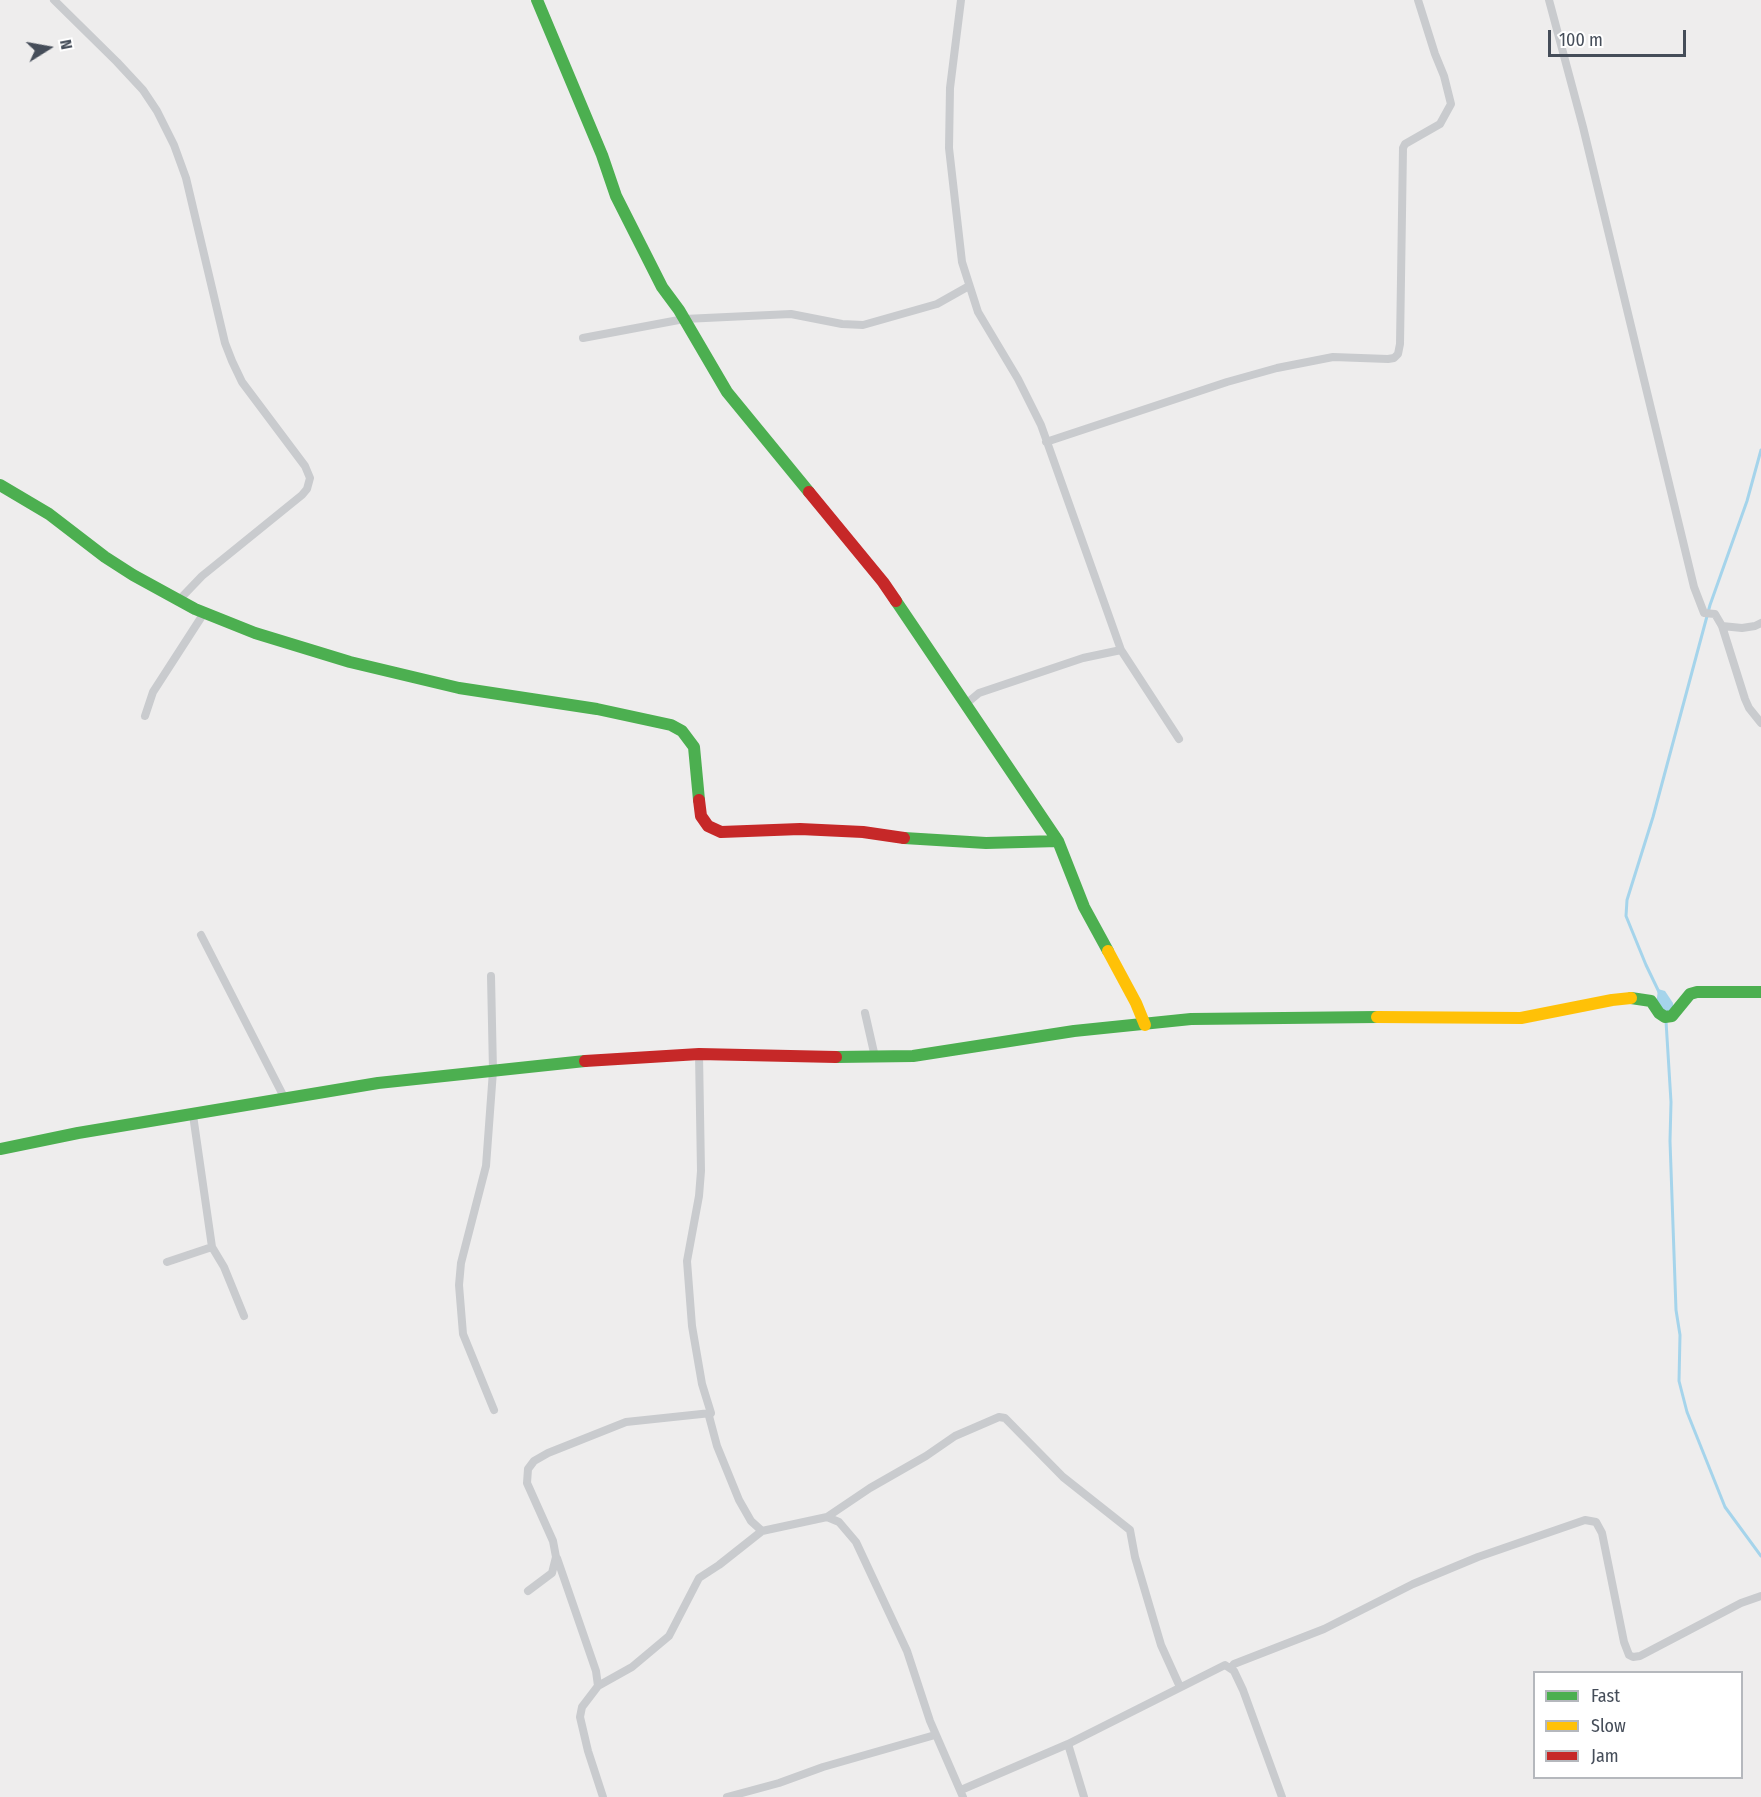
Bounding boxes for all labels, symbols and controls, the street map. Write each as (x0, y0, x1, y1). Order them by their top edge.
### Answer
north arrow (18, 18, 78, 78)
scale bar (1551, 18, 1689, 56)
text: 100 m (1559, 29, 1603, 51)
text: N (56, 38, 76, 51)
legend (1533, 1671, 1743, 1779)
text: Fast (1591, 1685, 1620, 1707)
text: Slow (1591, 1715, 1626, 1737)
text: Jam (1591, 1745, 1619, 1767)

